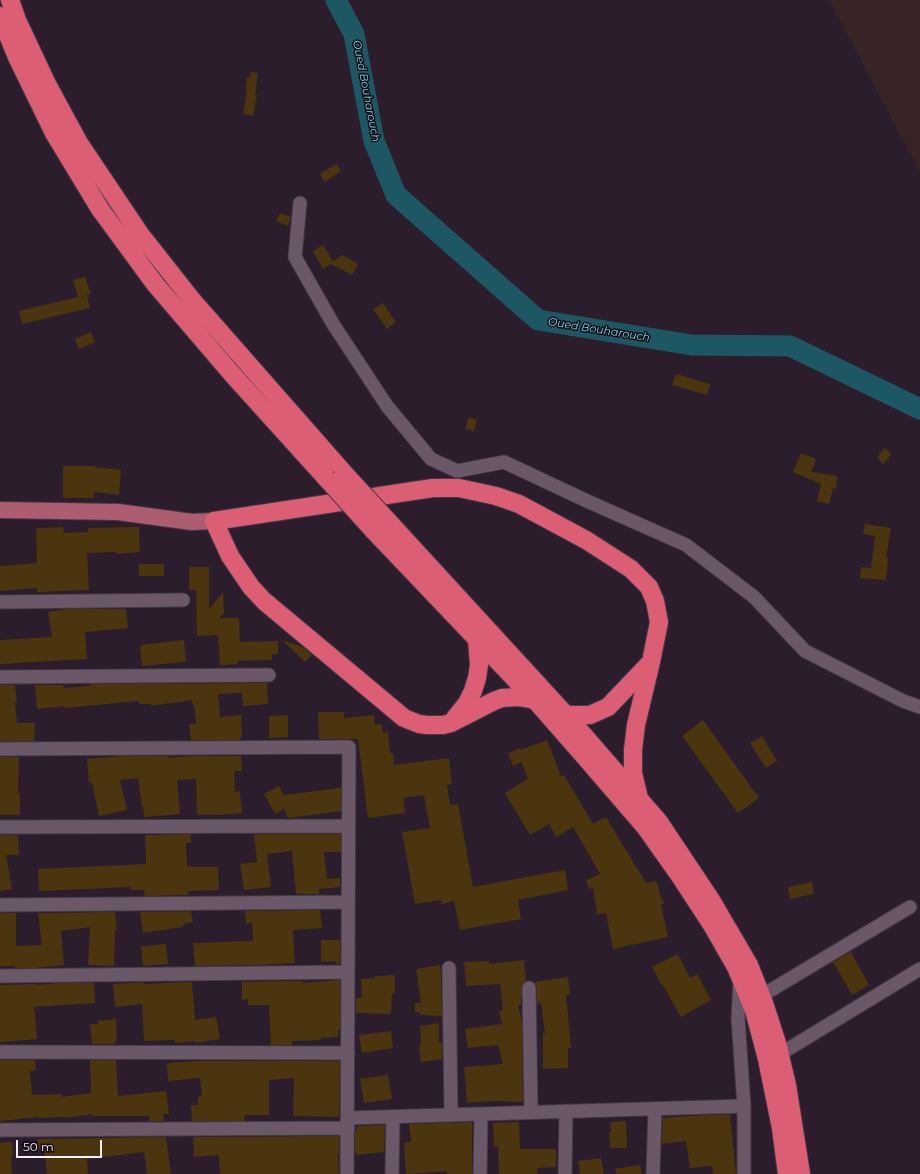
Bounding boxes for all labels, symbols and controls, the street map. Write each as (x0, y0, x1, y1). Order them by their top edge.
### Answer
water label: Oued Bouharouch (350, 39, 382, 143)
water label: Oued Bouharouch (547, 315, 651, 345)
scale bar (18, 1132, 104, 1158)
text: 50 m (23, 1139, 54, 1154)

